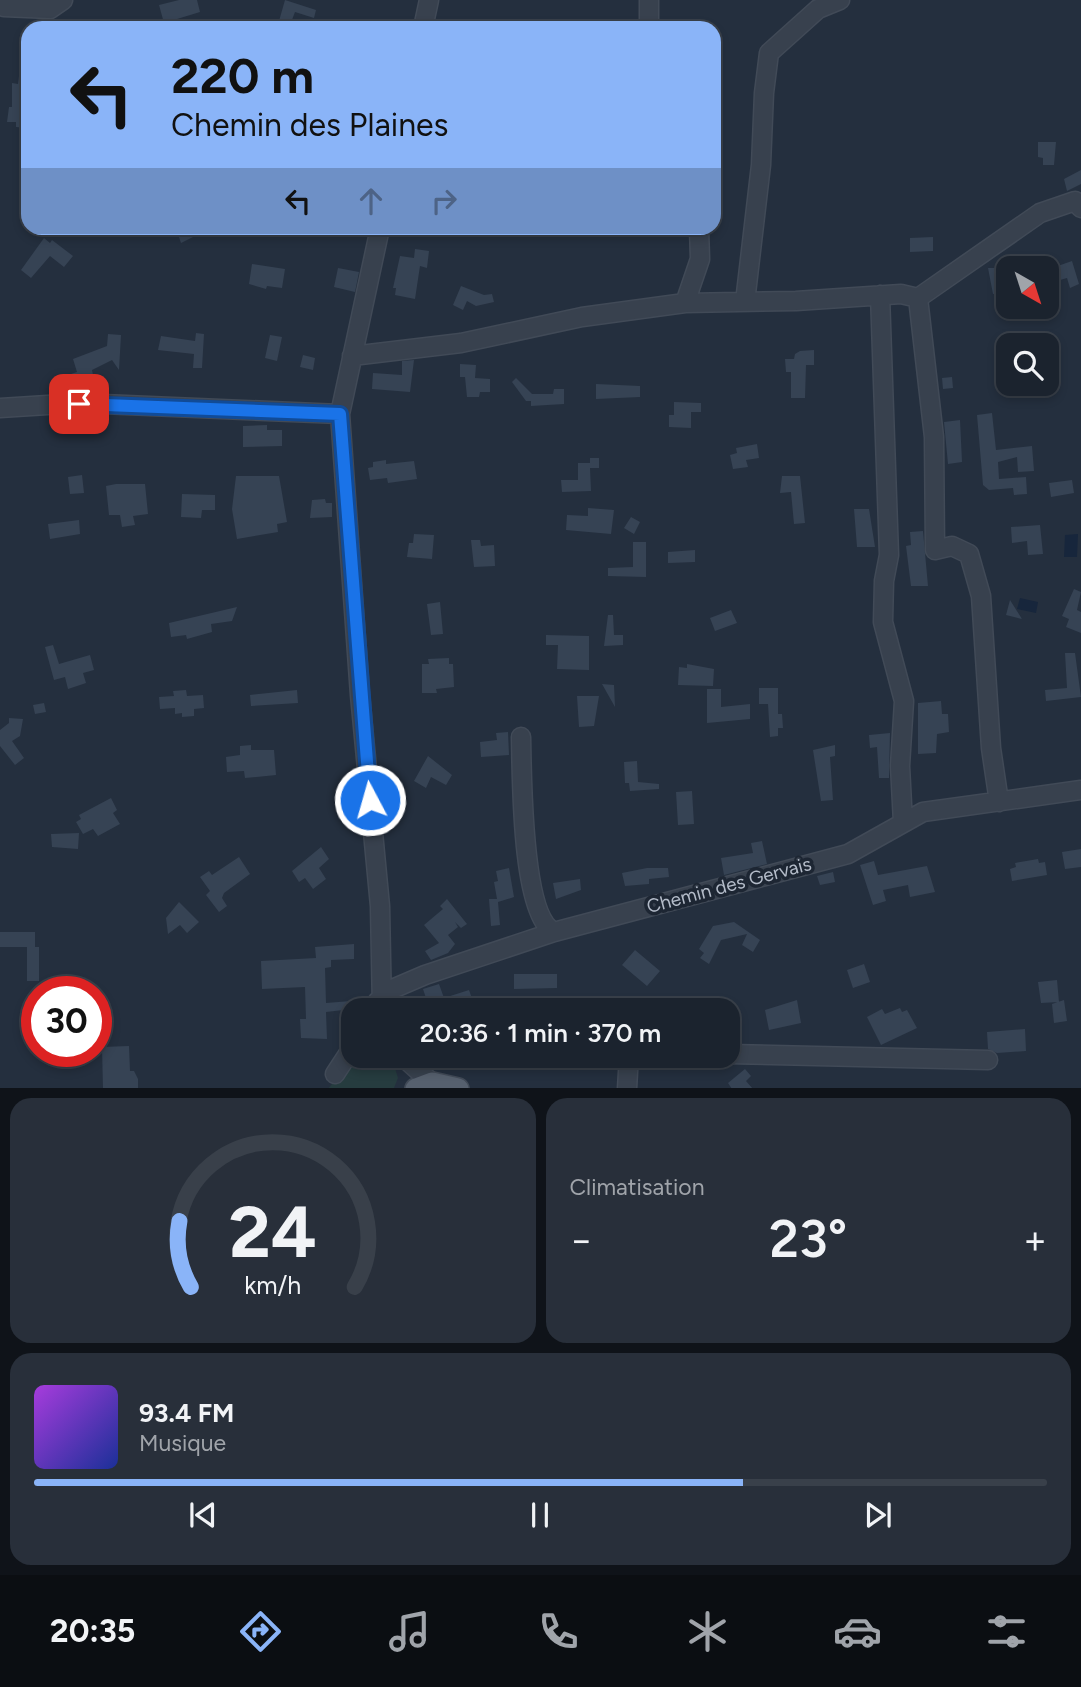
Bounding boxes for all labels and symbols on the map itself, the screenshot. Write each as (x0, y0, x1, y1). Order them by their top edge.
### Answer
north arrow (996, 256, 1059, 318)
pin (49, 374, 109, 434)
position arrow (333, 763, 407, 837)
street label: Chemin des Gervais (644, 852, 814, 918)
speed limit sign: 30 (21, 976, 112, 1067)

